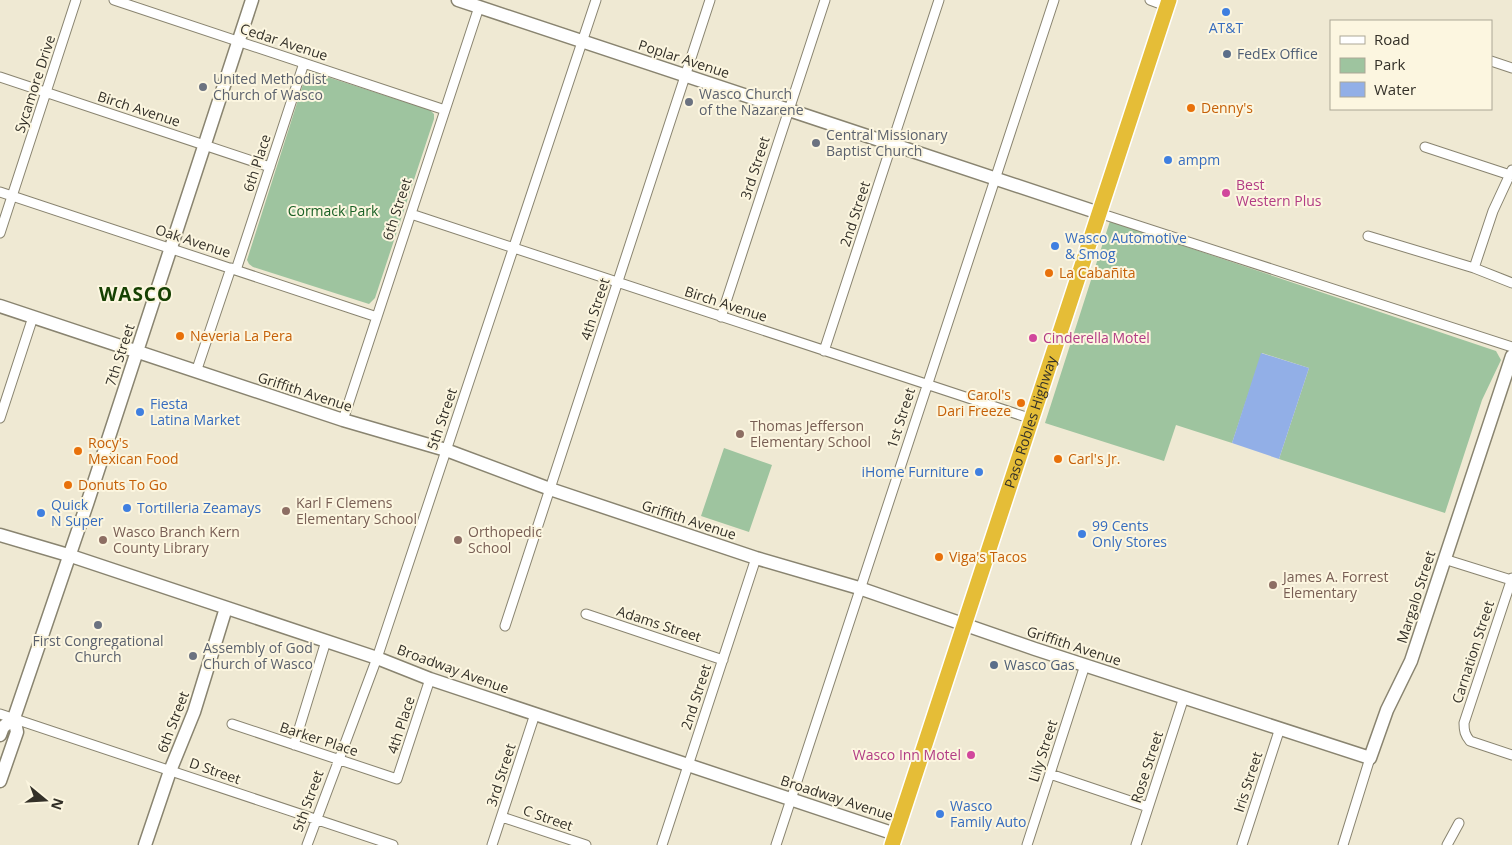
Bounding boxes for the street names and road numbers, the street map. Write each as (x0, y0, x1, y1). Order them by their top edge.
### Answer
street label: Cedar Avenue (238, 18, 331, 65)
street label: Sycamore Drive (10, 32, 59, 135)
street label: Poplar Avenue (636, 35, 732, 82)
street label: Birch Avenue (95, 86, 183, 131)
street label: 6th Place (238, 131, 275, 194)
street label: 3rd Street (735, 134, 774, 202)
street label: 6th Street (378, 175, 415, 242)
street label: 2nd Street (835, 179, 874, 249)
street label: Oak Avenue (153, 219, 234, 262)
street label: 4th Street (576, 275, 613, 342)
street label: Birch Avenue (682, 281, 770, 326)
street label: 7th Street (101, 321, 138, 388)
street label: Paso Robles Highway (1000, 353, 1061, 491)
street label: Griffith Avenue (255, 367, 355, 416)
street label: 5th Street (422, 385, 461, 452)
street label: 1st Street (882, 385, 919, 450)
street label: Griffith Avenue (639, 495, 739, 544)
street label: Margalo Street (1392, 548, 1439, 646)
street label: Carnation Street (1447, 598, 1498, 706)
street label: Adams Street (615, 601, 704, 646)
street label: Griffith Avenue (1024, 621, 1124, 670)
street label: Broadway Avenue (395, 639, 512, 698)
street label: 2nd Street (676, 662, 715, 732)
street label: 6th Street (152, 688, 193, 755)
street label: 4th Place (382, 693, 419, 756)
street label: Barker Place (277, 717, 361, 760)
street label: Lily Street (1024, 717, 1061, 784)
street label: Rose Street (1126, 729, 1167, 805)
street label: 3rd Street (481, 741, 520, 809)
street label: Iris Street (1229, 749, 1266, 815)
street label: D Street (187, 753, 243, 788)
street label: 5th Street (288, 767, 327, 834)
street label: Broadway Avenue (778, 770, 896, 825)
street label: C Street (521, 800, 576, 835)

